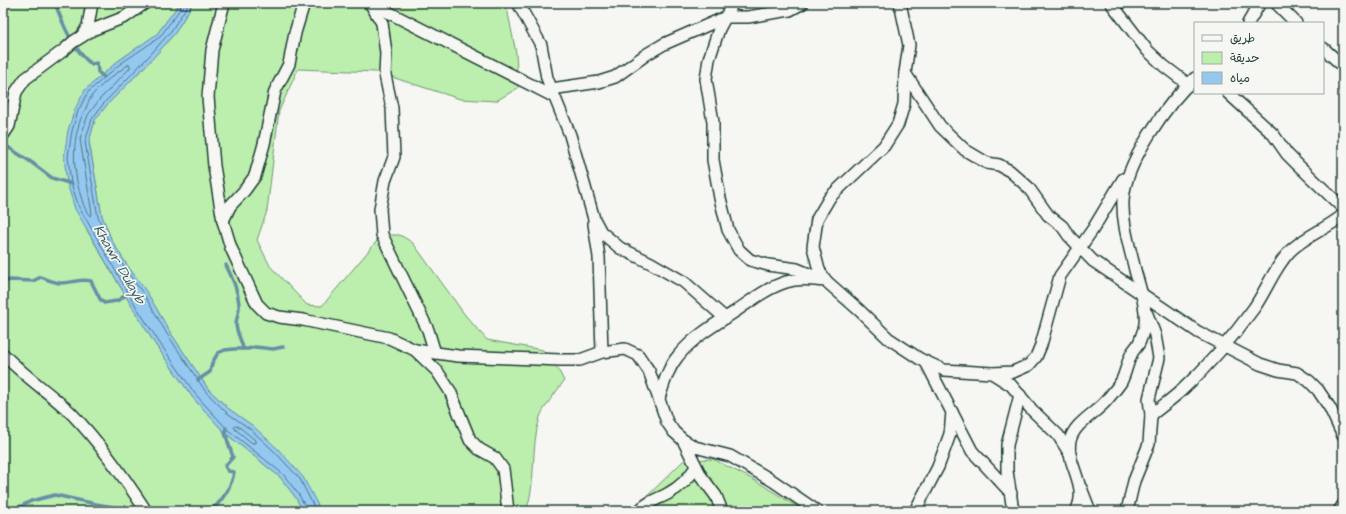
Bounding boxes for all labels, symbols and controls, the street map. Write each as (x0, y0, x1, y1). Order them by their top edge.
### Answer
legend (1194, 22, 1324, 94)
text: طريق (1230, 30, 1255, 47)
text: حديقة (1230, 50, 1259, 67)
text: مياه (1230, 70, 1250, 87)
water label: Khawr Dulayb (88, 221, 150, 309)

